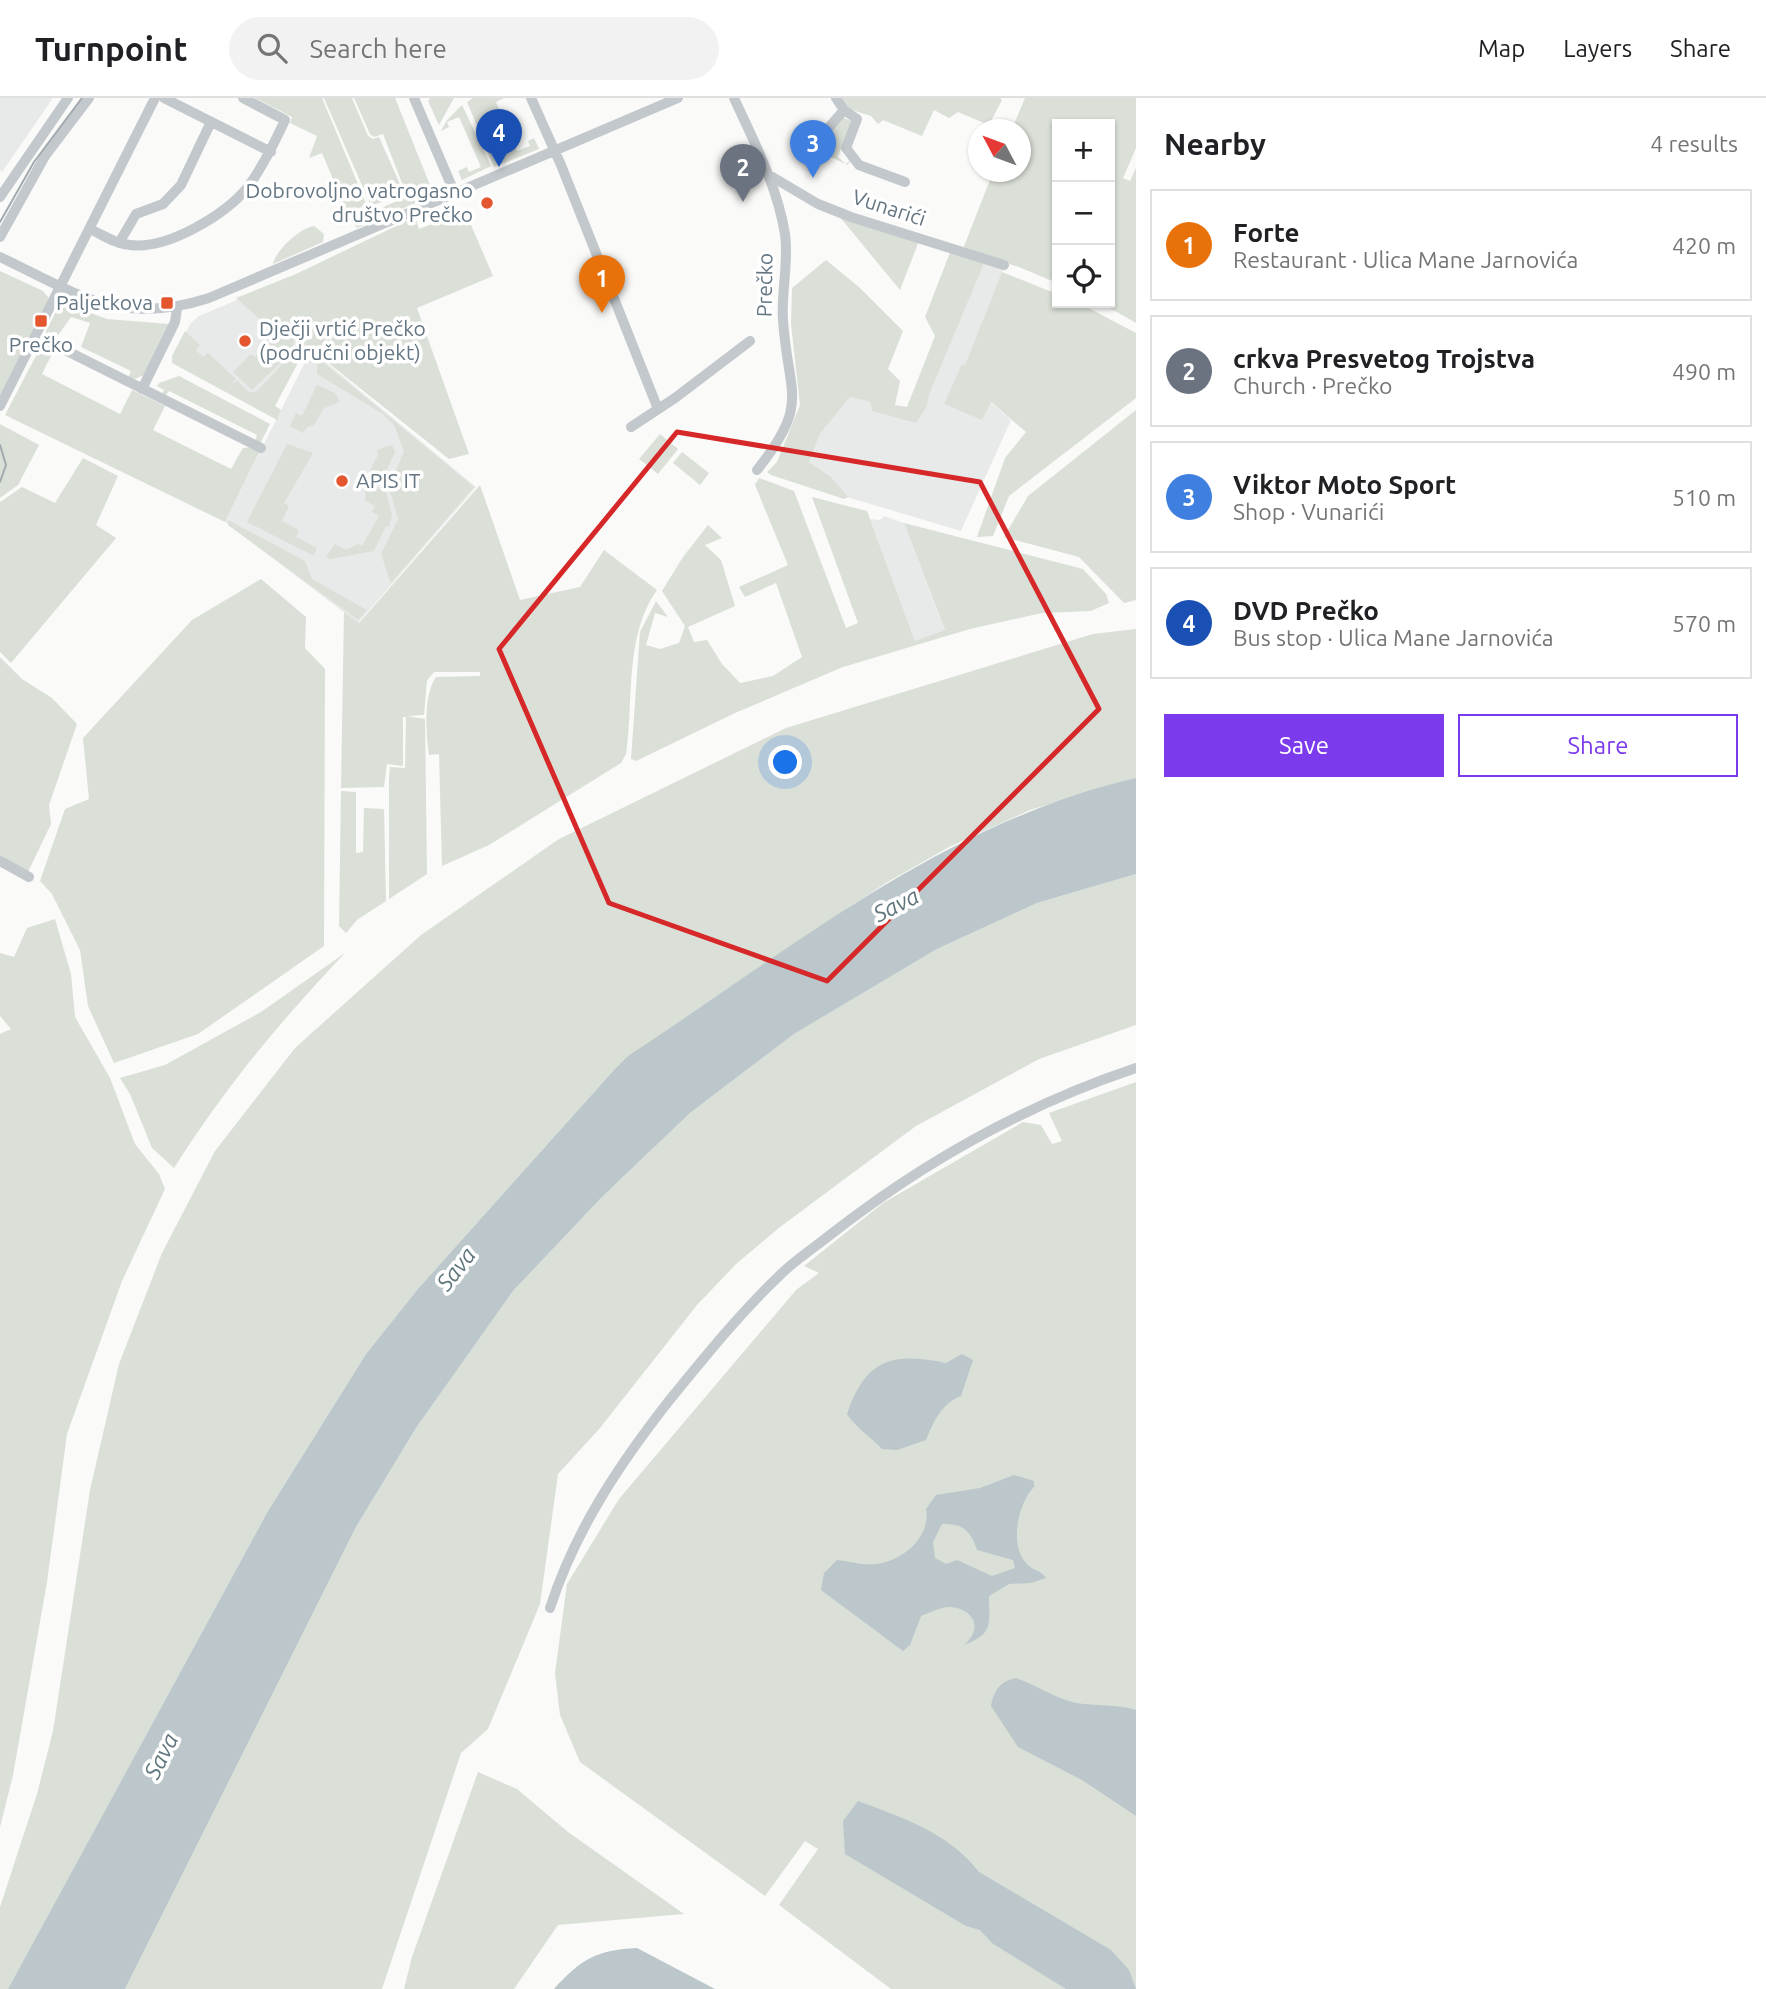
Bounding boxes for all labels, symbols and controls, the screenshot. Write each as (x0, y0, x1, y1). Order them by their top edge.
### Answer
search box (229, 17, 719, 80)
icon: search (253, 29, 291, 67)
text: Turnpoint (35, 30, 187, 67)
text: Search here (309, 34, 447, 63)
text: Map (1478, 35, 1525, 62)
text: Layers (1563, 35, 1632, 62)
text: Share (1670, 35, 1731, 62)
pin: 4 (476, 109, 522, 167)
north arrow (968, 119, 1031, 182)
map controls (1052, 119, 1115, 308)
button: + (1052, 119, 1115, 182)
pin: 3 (790, 120, 836, 178)
text: Nearby (1164, 127, 1266, 161)
text: 4 results (1650, 131, 1738, 156)
pin: 2 (720, 144, 766, 202)
place label: Dobrovoljno vatrogasno društvo Prečko (245, 178, 473, 226)
button: − (1052, 182, 1115, 245)
street label: Vunarići (850, 184, 929, 230)
marker: Dobrovoljno vatrogasno društvo Prečko (479, 195, 495, 211)
text: Forte (1233, 218, 1300, 247)
text: 1 (1183, 233, 1195, 258)
text: 420 m (1672, 233, 1736, 258)
button: locate (1052, 245, 1115, 308)
text: Restaurant · Ulica Mane Jarnovića (1233, 247, 1578, 272)
street label: Prečko (751, 253, 777, 317)
pin: 1 (579, 255, 625, 313)
place label: Paljetkova (56, 290, 153, 314)
marker: Paljetkova (159, 295, 175, 311)
marker: Prečko (33, 313, 49, 329)
place label: Dječji vrtić Prečko (područni objekt) (259, 316, 426, 364)
place label: Prečko (9, 332, 73, 356)
marker: Dječji vrtić Prečko (područni objekt) (237, 333, 253, 349)
text: crkva Presvetog Trojstva (1233, 344, 1535, 373)
text: 2 (1183, 359, 1195, 384)
text: 490 m (1672, 359, 1736, 384)
text: Church · Prečko (1233, 373, 1393, 398)
place label: APIS IT (356, 468, 421, 492)
text: Viktor Moto Sport (1233, 470, 1456, 499)
marker: APIS IT (334, 473, 350, 489)
text: 3 (1183, 485, 1195, 510)
text: 510 m (1672, 485, 1736, 510)
text: Shop · Vunarići (1233, 499, 1384, 524)
text: DVD Prečko (1233, 596, 1379, 625)
text: 4 (1183, 611, 1195, 636)
text: 570 m (1672, 611, 1736, 636)
text: Bus stop · Ulica Mane Jarnovića (1233, 625, 1554, 650)
button: Save (1164, 714, 1444, 777)
button: Share (1458, 714, 1738, 777)
your location (768, 745, 802, 779)
water label: Sava (868, 883, 923, 927)
water label: Sava (431, 1242, 480, 1296)
water label: Sava (138, 1729, 182, 1783)

